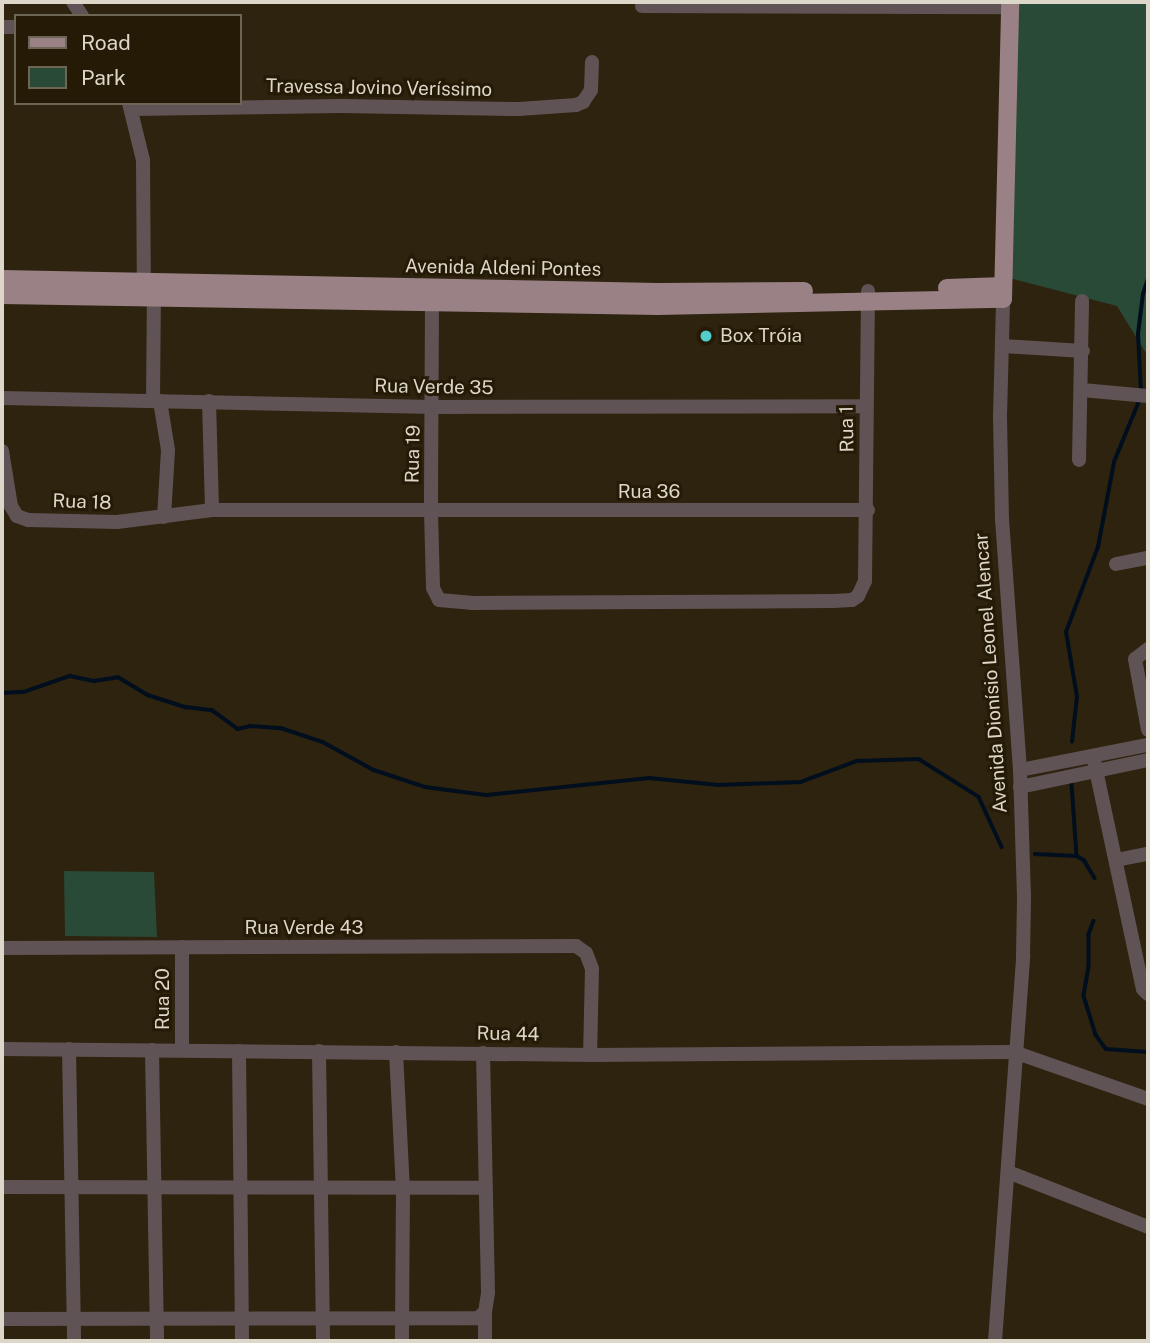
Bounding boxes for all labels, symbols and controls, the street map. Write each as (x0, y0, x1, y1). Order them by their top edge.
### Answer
legend (14, 14, 242, 105)
text: Road (81, 30, 131, 55)
text: Park (81, 65, 126, 90)
street label: Travessa Jovino Veríssimo (265, 75, 493, 101)
street label: Avenida Aldeni Pontes (405, 255, 601, 281)
place label: Box Tróia (720, 325, 802, 347)
marker: Box Tróia (698, 328, 714, 344)
street label: Rua Verde 35 (374, 375, 494, 399)
street label: Rua 1 (835, 406, 859, 452)
street label: Rua 19 (401, 425, 425, 483)
street label: Rua 36 (618, 481, 680, 503)
street label: Rua 18 (52, 490, 112, 514)
street label: Avenida Dionísio Leonel Alencar (970, 532, 1012, 814)
street label: Rua Verde 43 (244, 917, 364, 939)
street label: Rua 20 (152, 968, 174, 1030)
street label: Rua 44 (476, 1022, 540, 1046)

